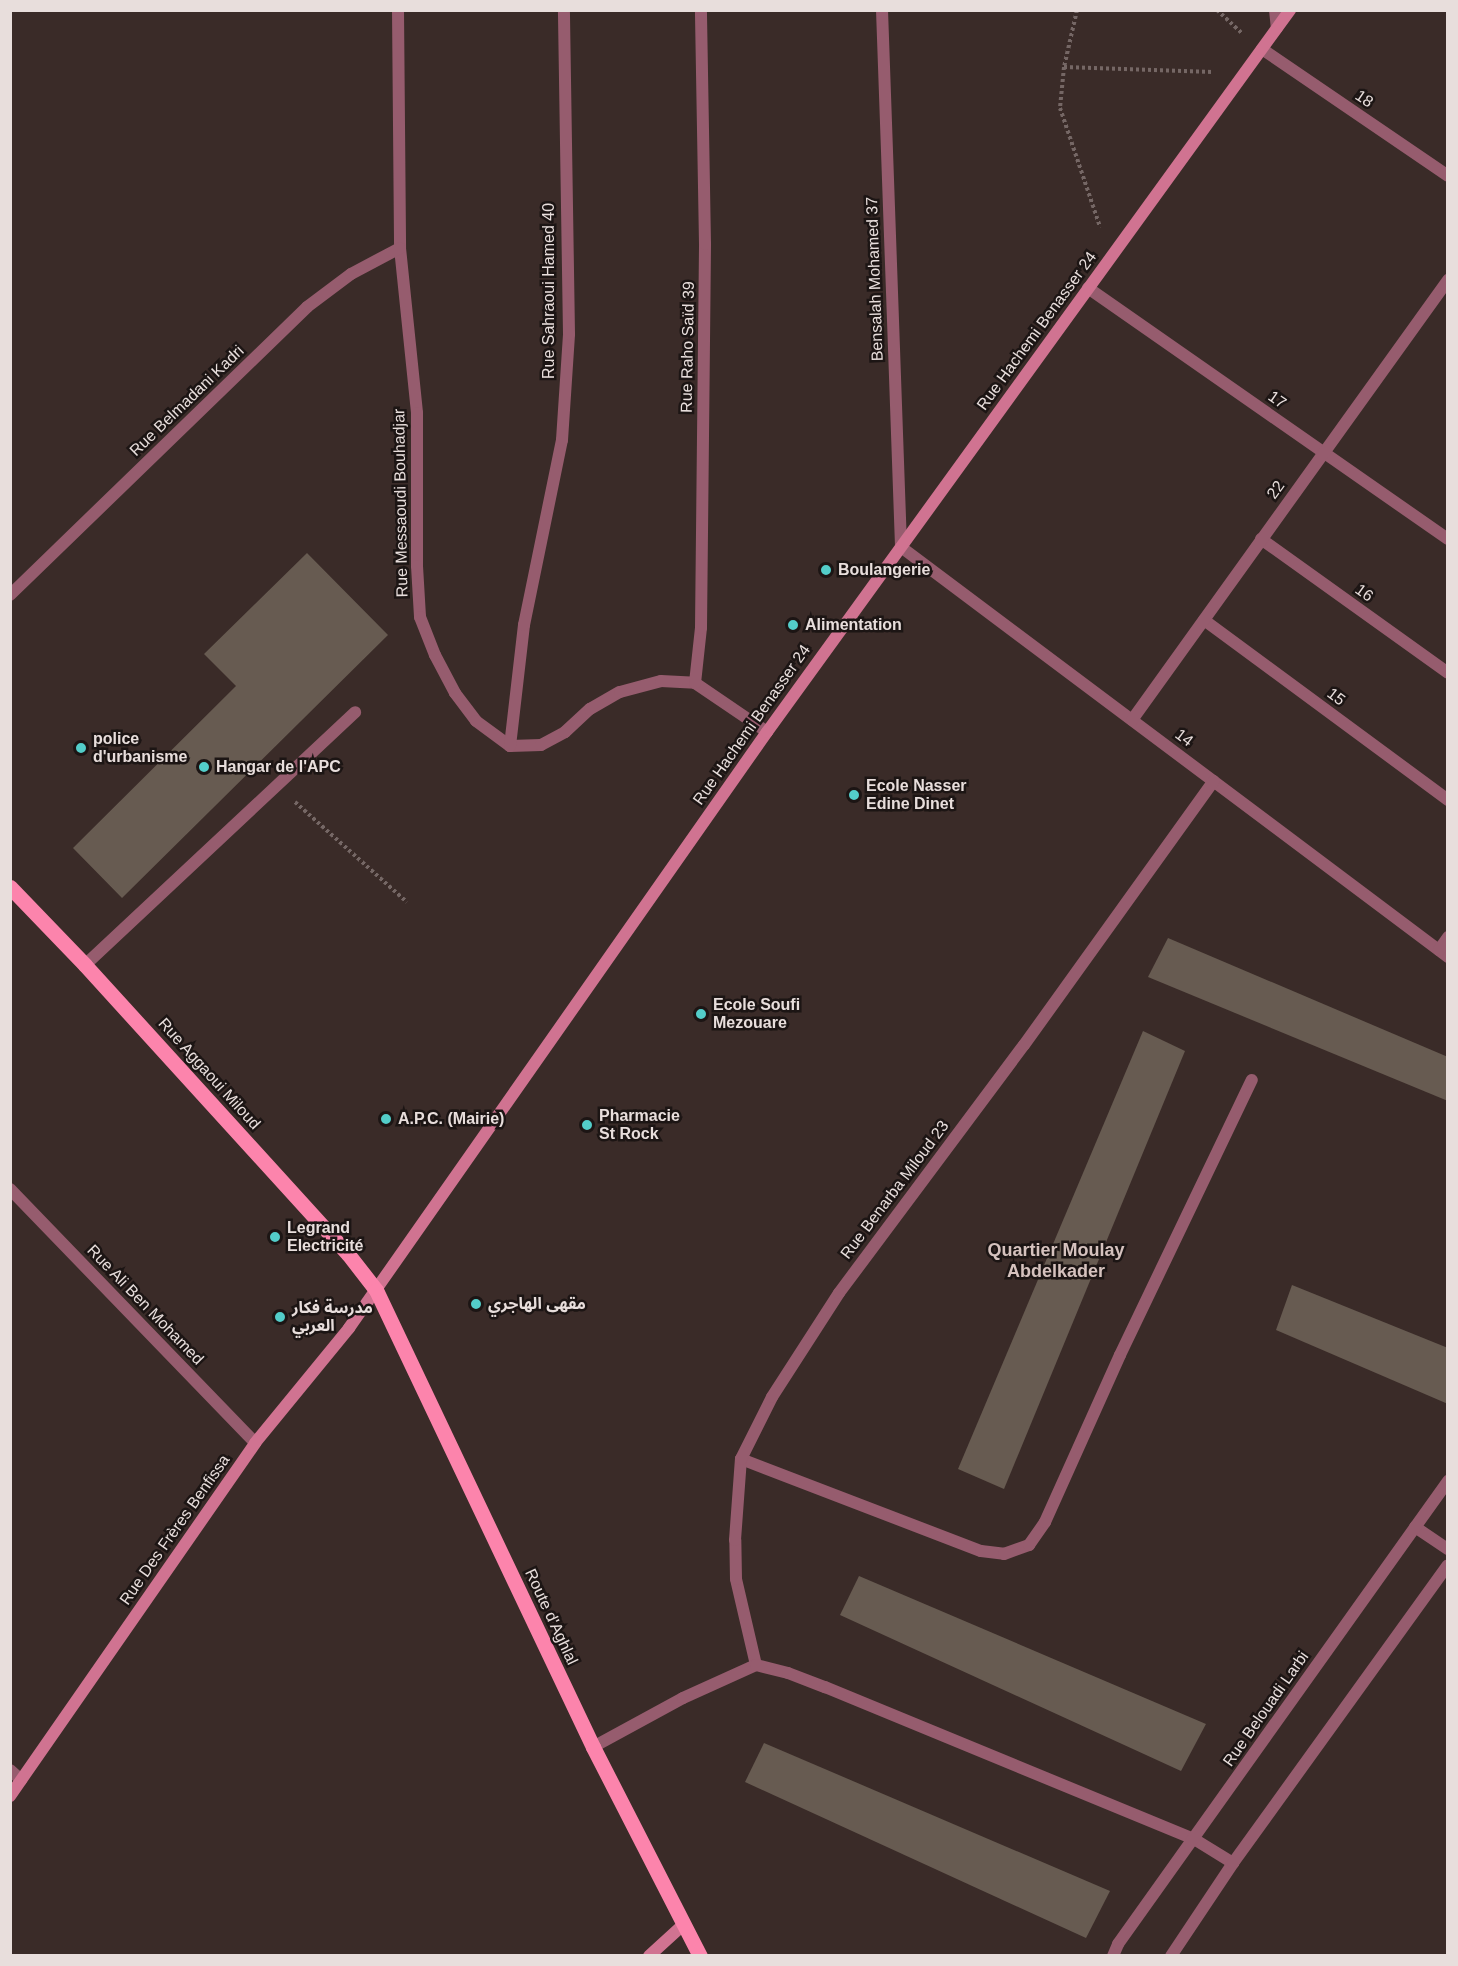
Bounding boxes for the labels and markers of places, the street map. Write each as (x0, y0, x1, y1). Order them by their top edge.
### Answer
place label: Boulangerie (838, 560, 930, 580)
marker: Boulangerie (819, 563, 833, 577)
place label: Alimentation (805, 615, 902, 635)
marker: Alimentation (786, 618, 800, 632)
place label: police d'urbanisme (93, 729, 187, 767)
marker: police d'urbanisme (74, 741, 88, 755)
place label: Hangar de l'APC (216, 757, 341, 777)
marker: Hangar de l'APC (197, 760, 211, 774)
place label: Ecole Nasser Edine Dinet (866, 776, 967, 814)
marker: Ecole Nasser Edine Dinet (847, 788, 861, 802)
place label: Ecole Soufi Mezouare (713, 995, 800, 1033)
marker: Ecole Soufi Mezouare (694, 1007, 708, 1021)
place label: Pharmacie St Rock (599, 1106, 680, 1144)
place label: A.P.C. (Mairie) (398, 1109, 504, 1129)
marker: A.P.C. (Mairie) (379, 1112, 393, 1126)
marker: Pharmacie St Rock (580, 1118, 594, 1132)
place label: Legrand Electricité (287, 1218, 363, 1256)
marker: Legrand Electricité (268, 1230, 282, 1244)
place label: مقهى الهاجري (488, 1294, 586, 1314)
marker: مقهى الهاجري (469, 1297, 483, 1311)
place label: مدرسة فكار العربي (292, 1298, 373, 1336)
marker: مدرسة فكار العربي (273, 1310, 287, 1324)

